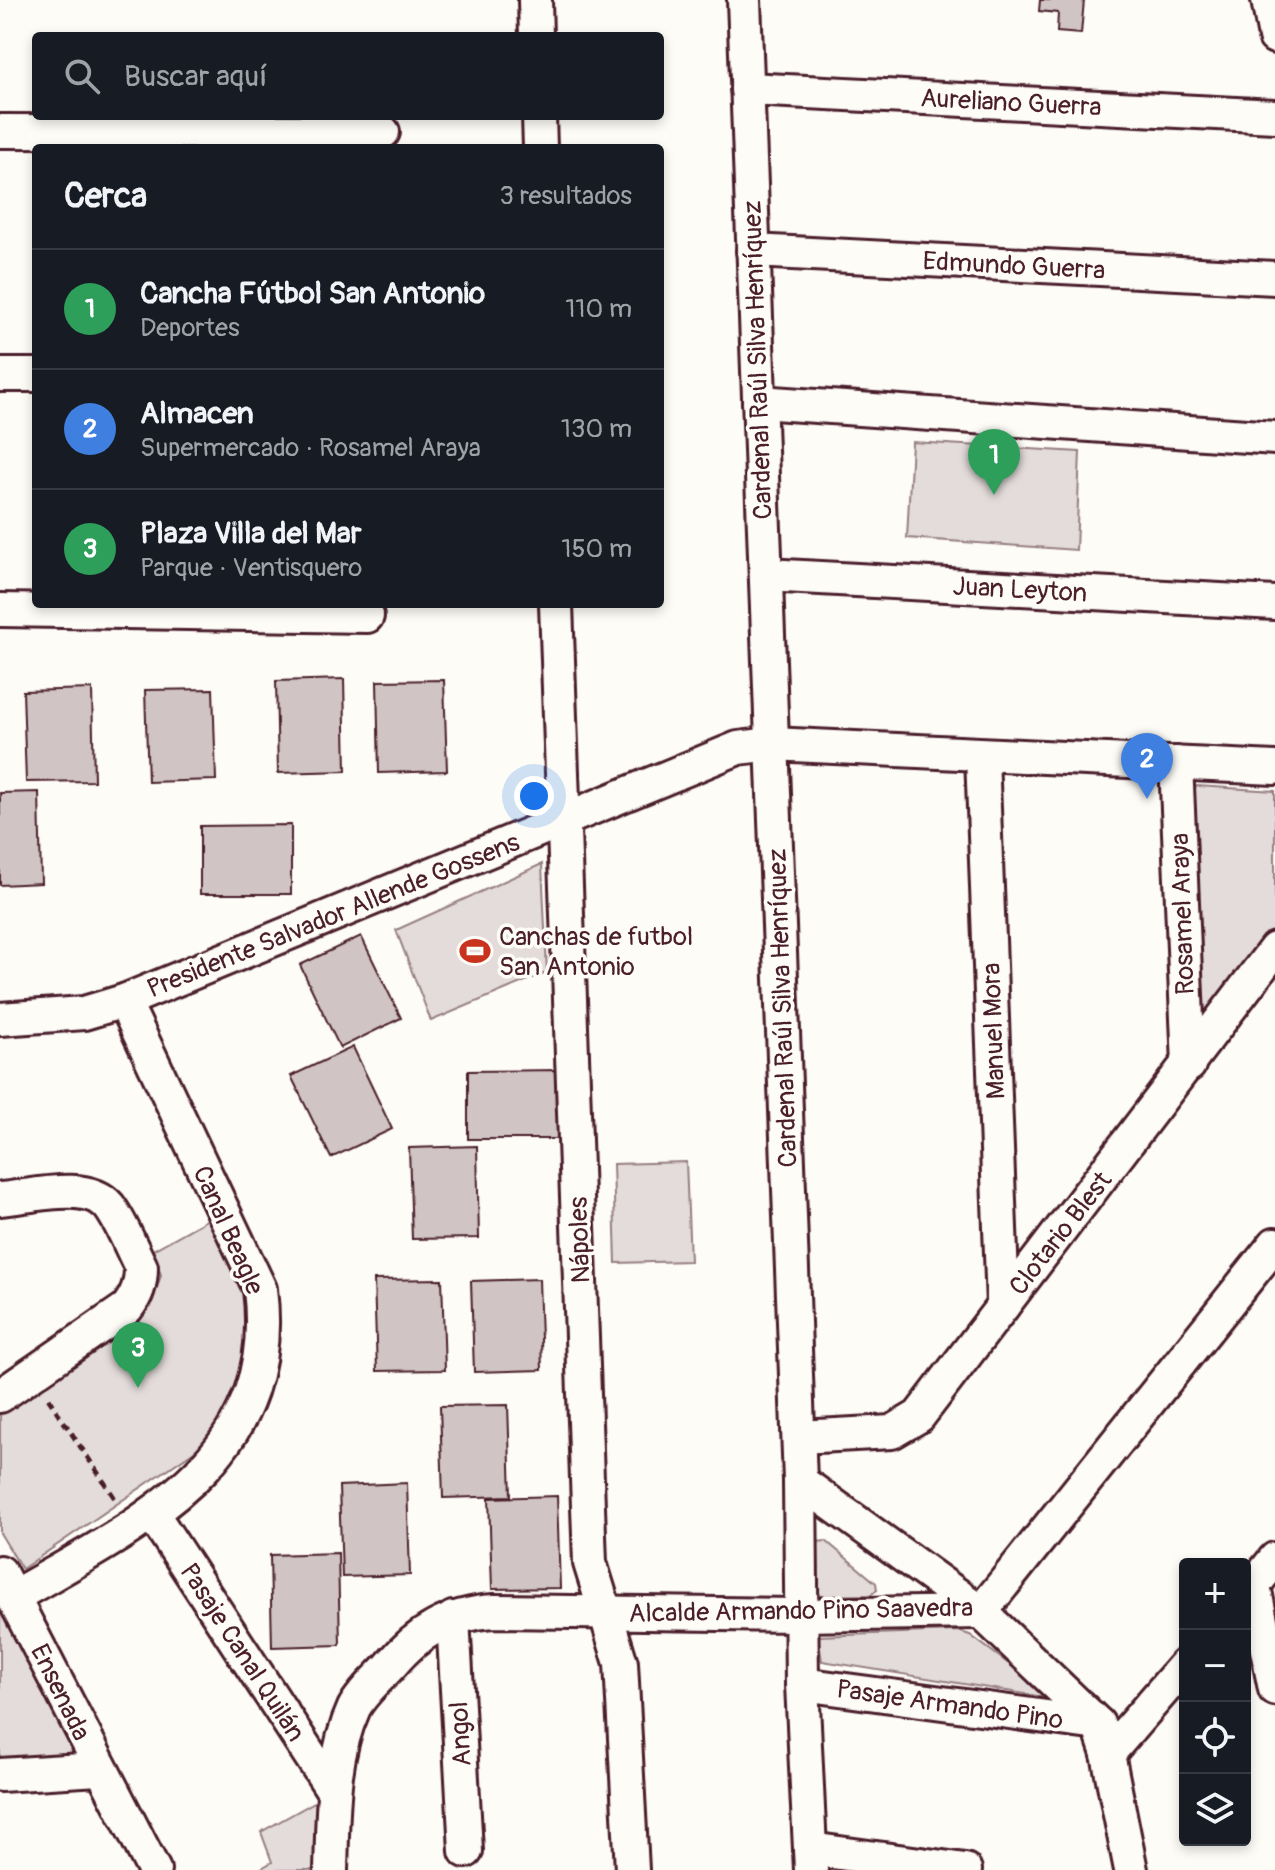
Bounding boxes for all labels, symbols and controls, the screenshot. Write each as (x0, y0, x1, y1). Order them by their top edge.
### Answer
search box (32, 32, 664, 120)
icon: search (60, 54, 104, 98)
text: Buscar aquí (124, 58, 267, 95)
street label: Aureliano Guerra (920, 82, 1102, 124)
text: Cerca (64, 175, 147, 218)
text: 3 resultados (500, 180, 632, 212)
street label: Cardenal Raúl Silva Henríquez (736, 200, 780, 520)
street label: Edmundo Guerra (922, 245, 1106, 287)
text: Cancha Fútbol San Antonio (140, 275, 485, 312)
text: 1 (85, 293, 95, 325)
text: 110 m (565, 293, 632, 325)
text: Deportes (140, 312, 240, 344)
text: Almacen (140, 395, 254, 432)
text: 2 (83, 413, 97, 445)
text: 130 m (561, 413, 632, 445)
pin: 1 (968, 429, 1020, 495)
text: Supermercado · Rosamel Araya (140, 432, 481, 464)
text: Plaza Villa del Mar (140, 515, 362, 552)
text: 3 (83, 533, 97, 565)
text: 150 m (561, 533, 632, 565)
text: Parque · Ventisquero (140, 552, 362, 584)
street label: Juan Leyton (952, 570, 1088, 610)
pin: 2 (1121, 733, 1173, 799)
your location (514, 776, 554, 816)
street label: Presidente Salvador Allende Gossens (142, 826, 525, 1005)
street label: Rosamel Araya (1164, 833, 1202, 995)
street label: Cardenal Raúl Silva Henríquez (761, 848, 805, 1168)
place label: Canchas de futbol San Antonio (499, 921, 693, 983)
sports icon: Canchas de futbol San Antonio (458, 934, 492, 968)
street label: Manuel Mora (976, 962, 1012, 1100)
street label: Canal Beagle (185, 1161, 271, 1300)
street label: Clotario Blest (1003, 1165, 1119, 1302)
street label: Nápoles (562, 1196, 598, 1284)
pin: 3 (112, 1322, 164, 1388)
street label: Pasaje Canal Quilán (173, 1557, 312, 1748)
map controls (1179, 1558, 1251, 1846)
button: + (1179, 1558, 1251, 1630)
street label: Alcalde Armando Pino Saavedra (628, 1592, 974, 1630)
button: − (1179, 1630, 1251, 1702)
street label: Ensenada (23, 1639, 97, 1746)
street label: Pasaje Armando Pino (834, 1673, 1065, 1737)
street label: Angol (443, 1701, 479, 1767)
button: locate (1179, 1702, 1251, 1774)
button: layers (1179, 1774, 1251, 1846)

